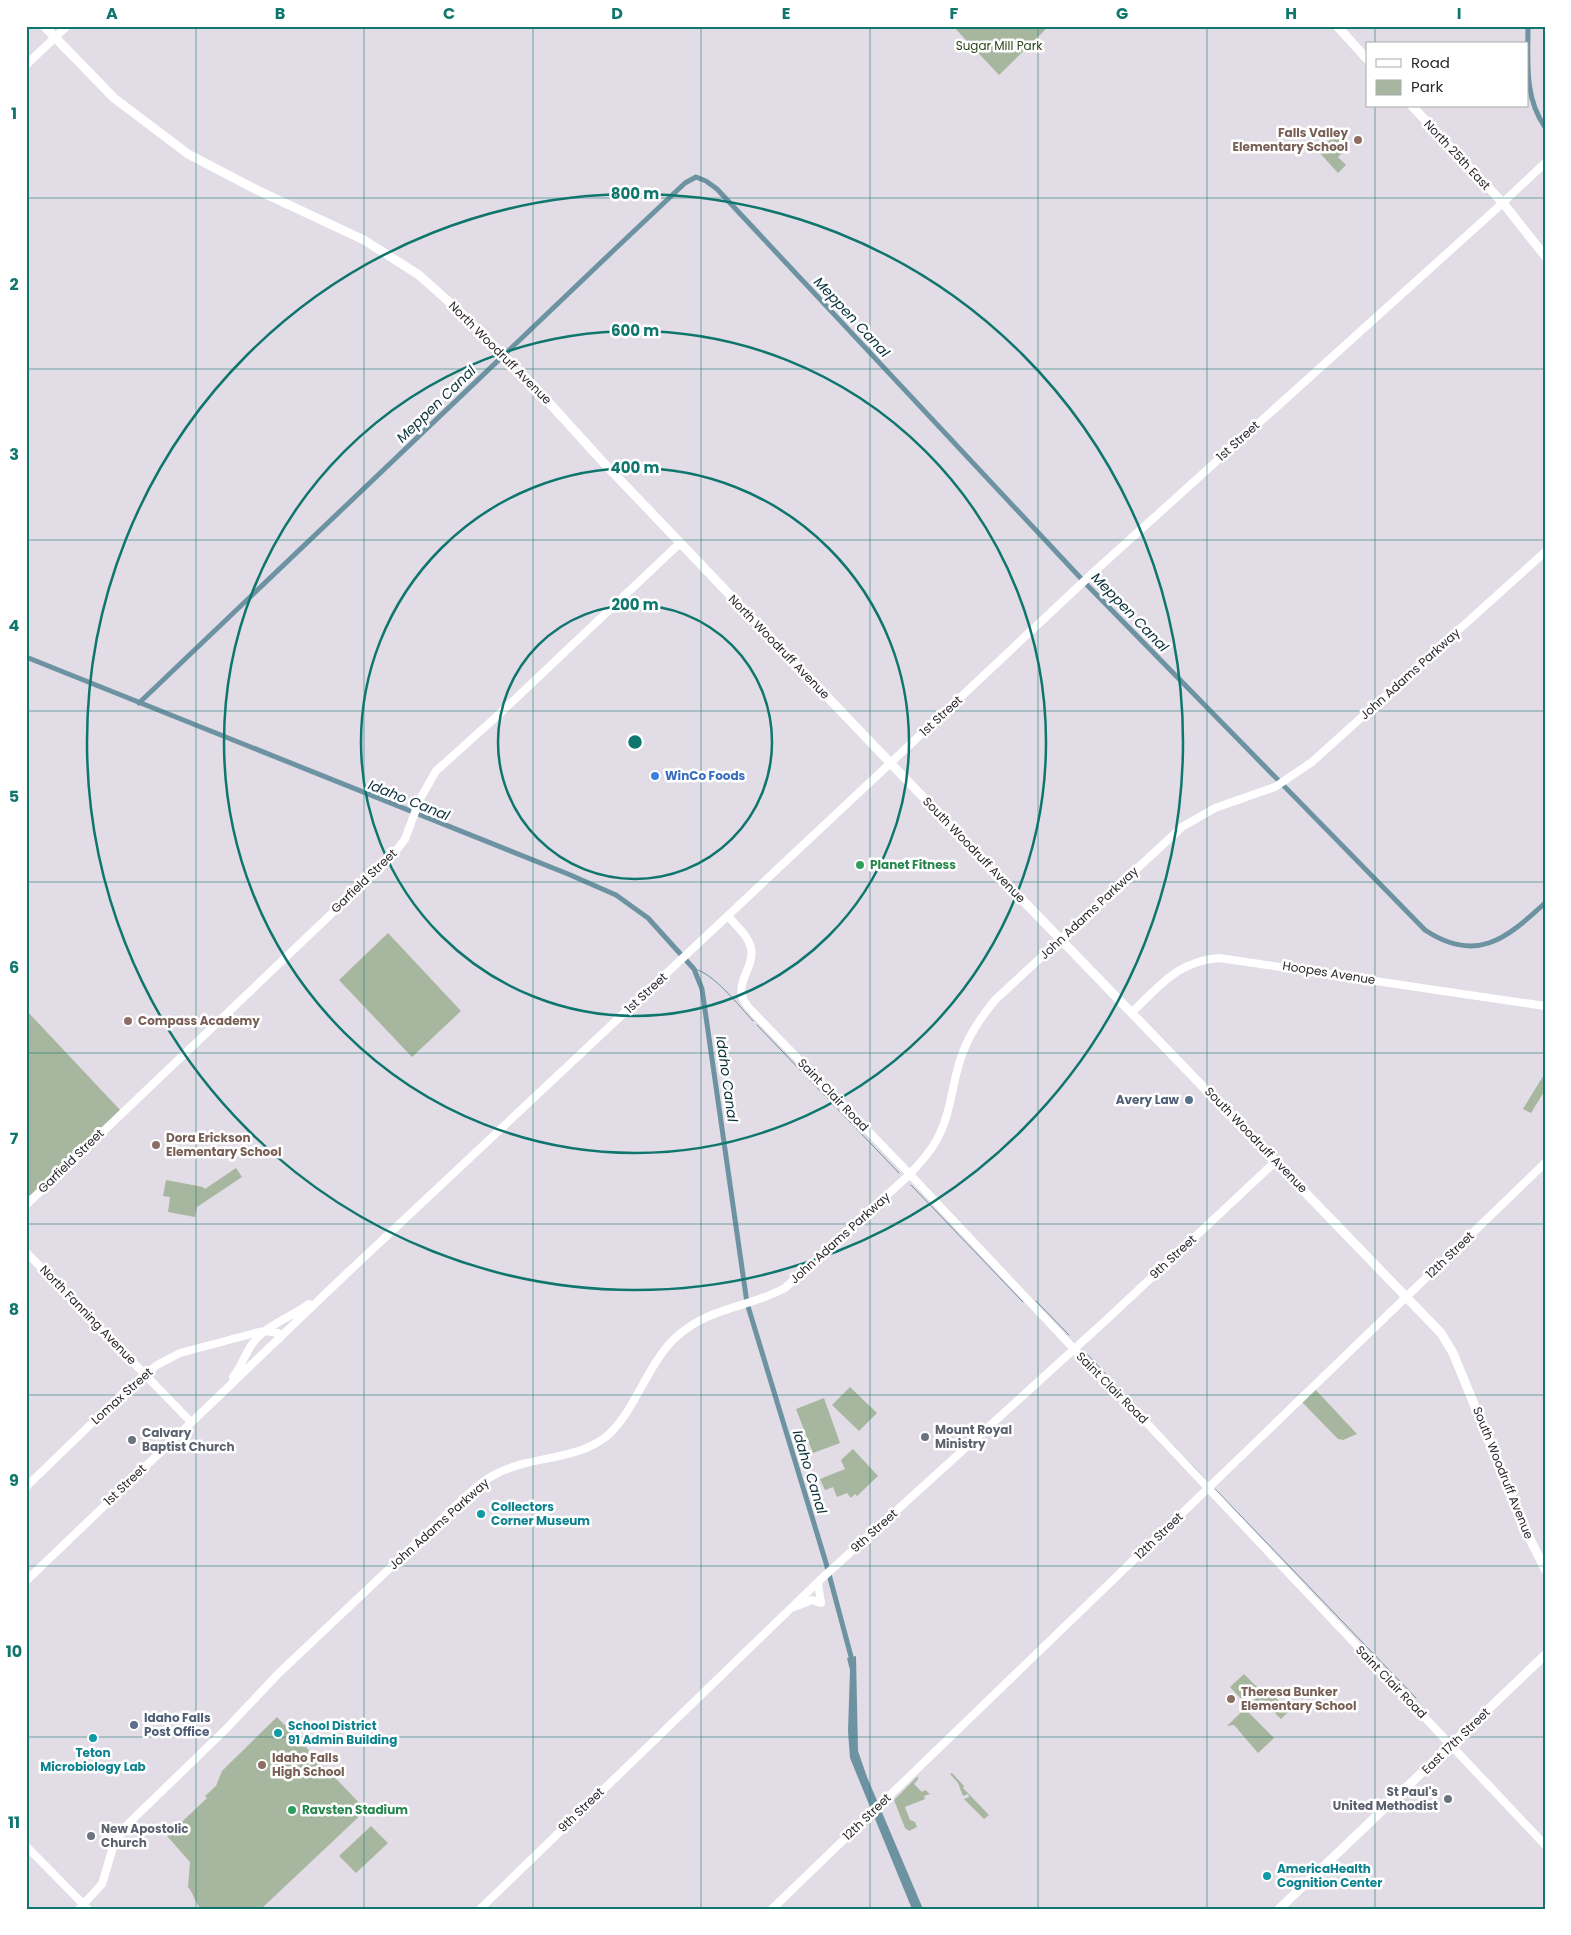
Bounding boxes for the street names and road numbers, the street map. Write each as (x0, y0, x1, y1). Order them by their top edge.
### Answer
street label: North 25th East (1420, 116, 1494, 194)
street label: North Woodruff Avenue (445, 297, 556, 408)
street label: 1st Street (1212, 417, 1263, 465)
street label: North Woodruff Avenue (725, 591, 834, 703)
street label: John Adams Parkway (1356, 624, 1464, 723)
street label: 1st Street (916, 691, 966, 740)
street label: South Woodruff Avenue (919, 793, 1030, 906)
street label: Garfield Street (327, 845, 400, 917)
street label: John Adams Parkway (1036, 862, 1142, 963)
street label: Hoopes Avenue (1281, 957, 1377, 988)
street label: 1st Street (621, 968, 671, 1017)
street label: Saint Clair Road (794, 1054, 873, 1135)
street label: South Woodruff Avenue (1201, 1083, 1312, 1196)
street label: Garfield Street (34, 1125, 107, 1197)
street label: John Adams Parkway (786, 1188, 894, 1287)
street label: 12th Street (1422, 1227, 1478, 1282)
street label: 9th Street (1146, 1231, 1200, 1283)
street label: North Fanning Avenue (36, 1261, 140, 1368)
street label: Saint Clair Road (1073, 1348, 1152, 1427)
street label: Lomax Street (87, 1363, 156, 1428)
street label: South Woodruff Avenue (1469, 1404, 1538, 1541)
street label: 1st Street (100, 1460, 150, 1509)
street label: John Adams Parkway (385, 1474, 493, 1573)
street label: 9th Street (846, 1505, 901, 1556)
street label: 12th Street (1131, 1508, 1187, 1563)
street label: Saint Clair Road (1352, 1641, 1431, 1722)
street label: East 17th Street (1418, 1704, 1494, 1778)
street label: 9th Street (554, 1783, 607, 1836)
street label: 12th Street (839, 1789, 895, 1844)

